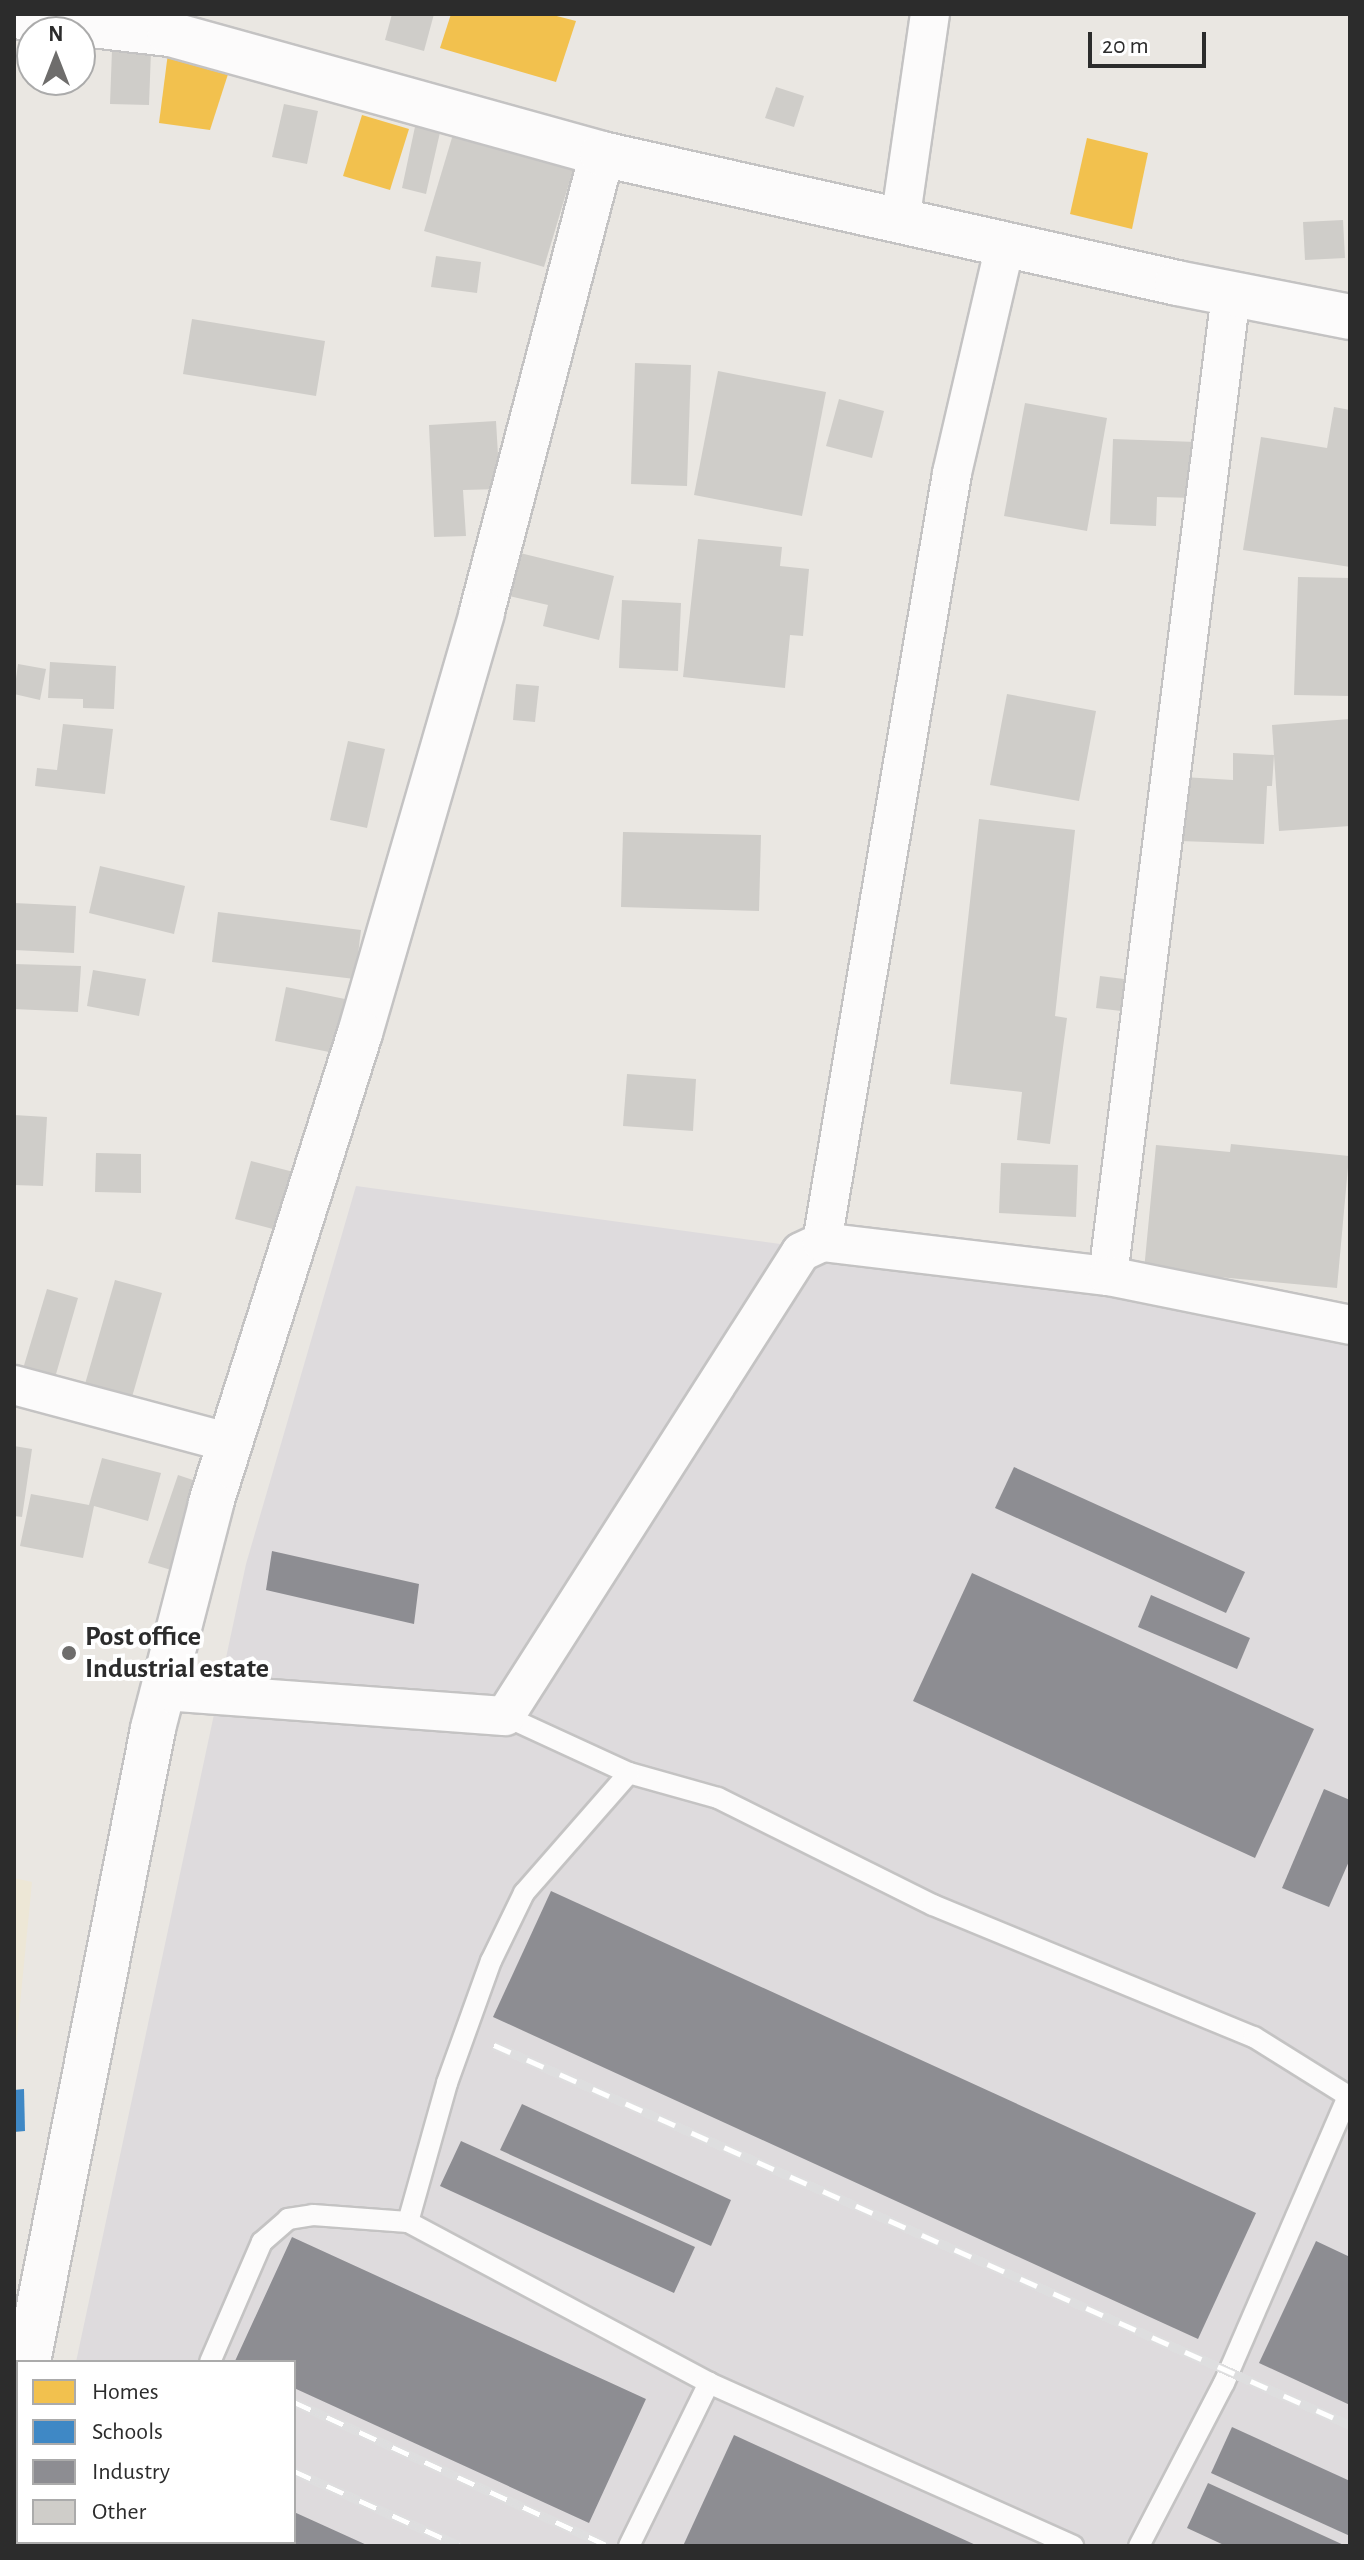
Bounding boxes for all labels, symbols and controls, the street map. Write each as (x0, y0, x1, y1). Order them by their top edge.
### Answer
north arrow (16, 16, 96, 96)
scale bar (1092, 16, 1210, 66)
text: N (48, 23, 64, 45)
text: 20 m (1102, 34, 1149, 58)
place label: Post office Industrial estate (85, 1620, 269, 1686)
marker: Post office Industrial estate (60, 1644, 78, 1662)
legend (16, 2360, 296, 2544)
text: Homes (92, 2380, 159, 2404)
text: Schools (92, 2420, 163, 2444)
text: Industry (92, 2460, 170, 2484)
text: Other (92, 2500, 146, 2524)

